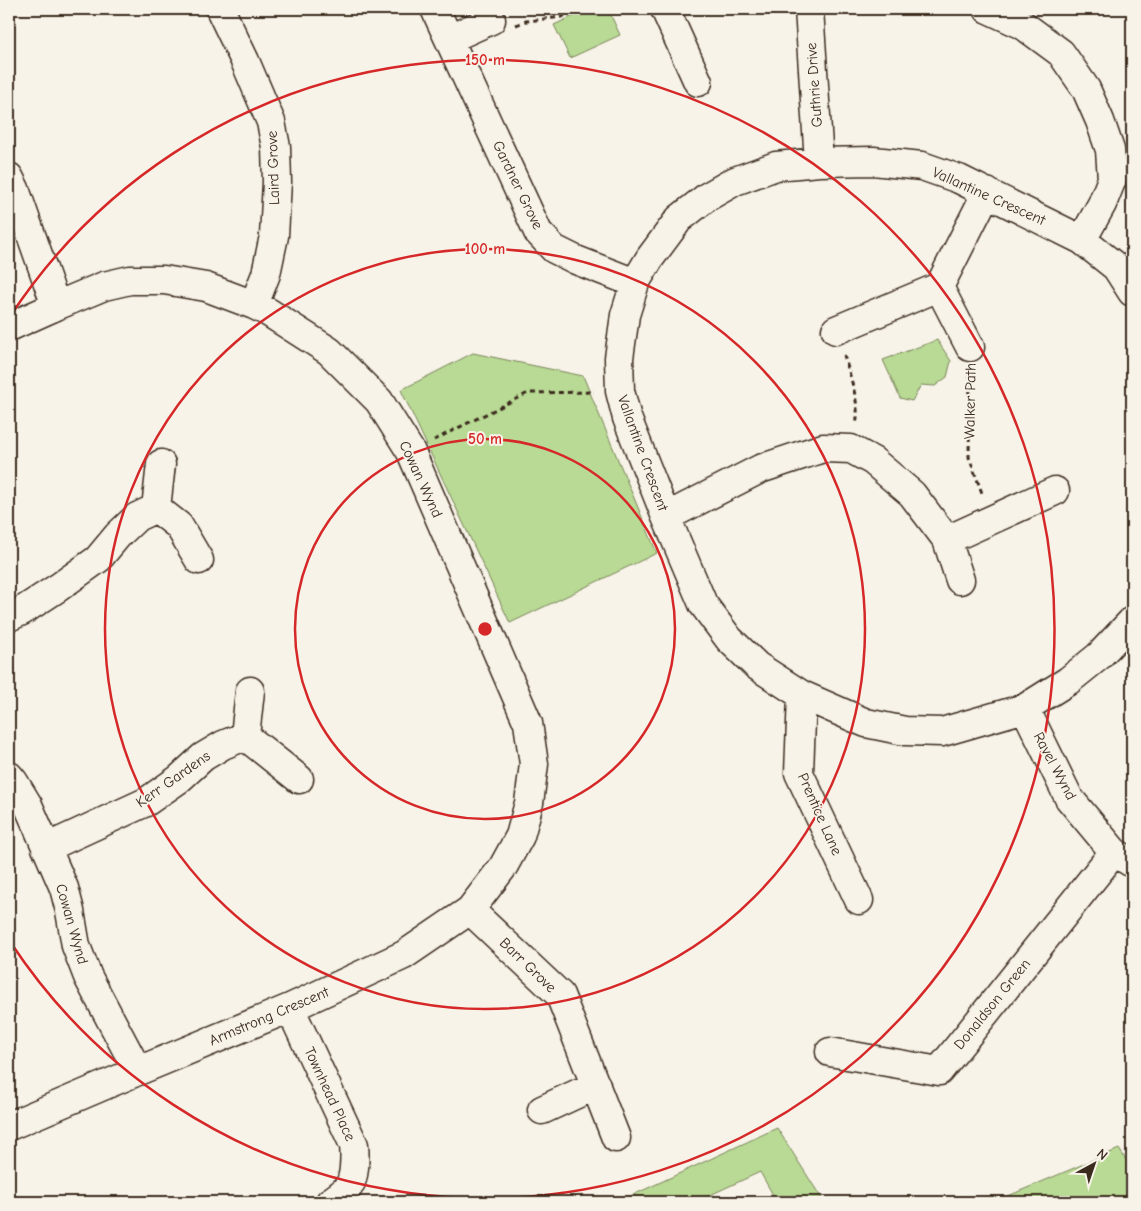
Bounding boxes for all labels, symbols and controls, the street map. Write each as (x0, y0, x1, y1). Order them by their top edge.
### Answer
street label: Guthrie Drive (802, 42, 826, 128)
text: 150 m (465, 51, 505, 69)
street label: Laird Grove (263, 130, 283, 206)
street label: Gardner Grove (489, 138, 547, 233)
street label: Vallantine Crescent (930, 163, 1049, 229)
text: 100 m (465, 240, 505, 258)
street label: Walker Path (960, 363, 980, 439)
street label: Vallantine Crescent (614, 393, 673, 514)
text: 50 m (468, 430, 502, 448)
street label: Cowan Wynd (395, 438, 447, 520)
centre of rings (476, 620, 494, 638)
street label: Ravel Wynd (1030, 729, 1080, 803)
street label: Kerr Gardens (132, 747, 214, 811)
street label: Prentice Lane (794, 770, 846, 858)
street label: Cowan Wynd (52, 882, 92, 966)
street label: Barr Grove (496, 934, 560, 997)
street label: Donaldson Green (950, 955, 1034, 1053)
street label: Armstrong Crescent (206, 982, 332, 1049)
street label: Townhead Place (300, 1044, 360, 1144)
north arrow (1068, 1138, 1118, 1188)
text: N (1093, 1145, 1111, 1164)

